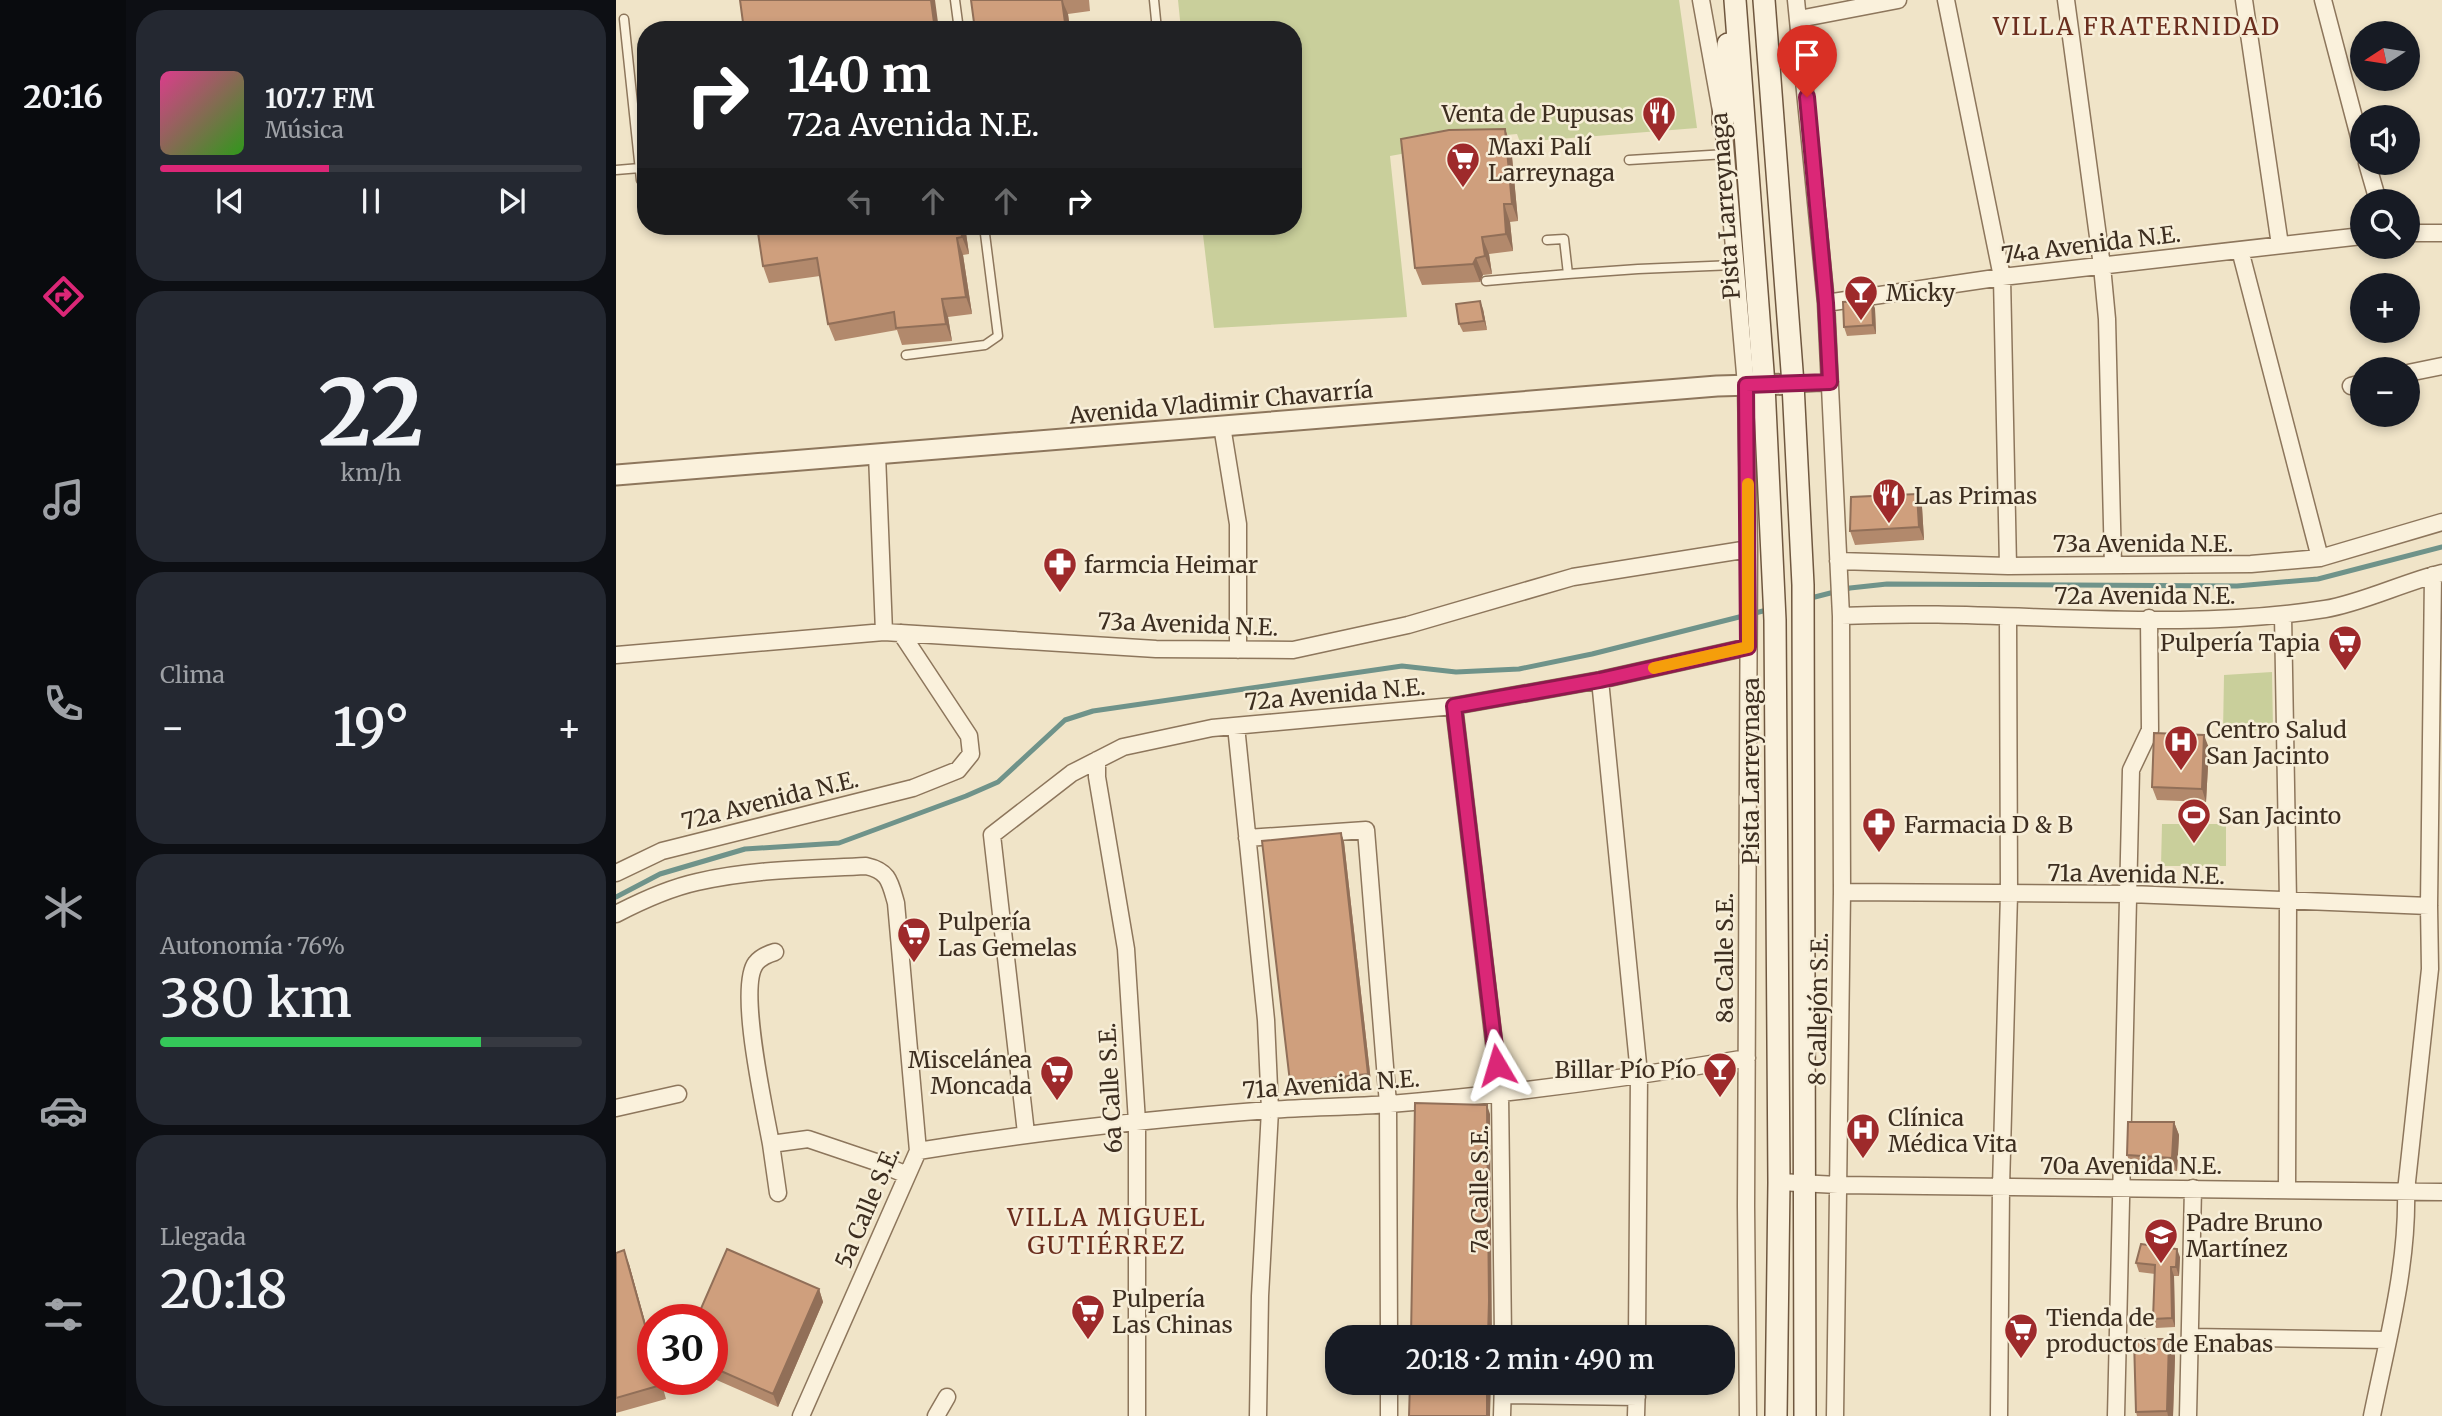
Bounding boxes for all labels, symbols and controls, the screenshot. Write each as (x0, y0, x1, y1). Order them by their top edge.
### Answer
district label: VILLA FRATERNIDAD (1992, 11, 2281, 42)
north arrow (2350, 21, 2420, 91)
map controls (2350, 21, 2420, 427)
pin (1777, 25, 1837, 97)
icon: arrive (1788, 36, 1826, 74)
text: 140 m (787, 44, 931, 105)
icon: right (672, 49, 763, 140)
text: 20:16 (23, 77, 103, 117)
text: 107.7 FM (265, 82, 375, 115)
restaurant icon: Venta de Pupusas (1640, 94, 1678, 143)
place label: Venta de Pupusas (1441, 99, 1634, 128)
text: 72a Avenida N.E. (787, 105, 1039, 145)
button: sound (2350, 105, 2420, 175)
street label: Pista Larreynaga (1704, 112, 1746, 300)
text: Música (265, 115, 344, 144)
place label: Maxi Palí Larreynaga (1488, 132, 1615, 187)
supermarket icon: Maxi Palí Larreynaga (1444, 140, 1482, 189)
icon: previous (211, 182, 249, 220)
icon: pause (352, 182, 390, 220)
icon: next (493, 182, 531, 220)
icon: left (841, 182, 879, 220)
icon: ahead (914, 182, 952, 220)
icon: ahead (987, 182, 1025, 220)
icon: right (1060, 182, 1098, 220)
button: search (2350, 189, 2420, 259)
street label: 74a Avenida N.E. (2000, 219, 2182, 269)
icon: directions (39, 272, 88, 321)
bar icon: Micky (1842, 273, 1880, 322)
button: + (2350, 273, 2420, 343)
place label: Micky (1886, 278, 1956, 307)
text: 22 (318, 355, 424, 470)
button: − (2350, 357, 2420, 427)
street label: Avenida Vladimir Chavarría (1067, 374, 1374, 430)
text: km/h (341, 458, 401, 487)
icon: music (39, 475, 88, 524)
restaurant icon: Las Primas (1870, 476, 1908, 525)
place label: Las Primas (1914, 481, 2037, 510)
street label: 73a Avenida N.E. (2053, 529, 2233, 558)
pharmacy icon: farmcia Heimar (1041, 545, 1079, 594)
place label: farmcia Heimar (1084, 550, 1258, 579)
street label: 72a Avenida N.E. (2054, 581, 2236, 610)
street label: 73a Avenida N.E. (1097, 606, 1279, 642)
supermarket icon: Pulpería Tapia (2326, 623, 2364, 672)
place label: Pulpería Tapia (2160, 628, 2320, 657)
text: Clima (160, 660, 225, 689)
street label: 72a Avenida N.E. (1243, 672, 1427, 716)
street label: Pista Larreynaga (1736, 677, 1765, 865)
icon: phone (39, 679, 88, 728)
text: 19° (333, 695, 409, 760)
text: − (160, 704, 185, 751)
text: + (557, 704, 582, 751)
place label: Centro Salud San Jacinto (2206, 715, 2347, 770)
hospital icon: Centro Salud San Jacinto (2162, 723, 2200, 772)
street label: 72a Avenida N.E. (679, 764, 861, 836)
sports icon: San Jacinto (2175, 796, 2213, 845)
place label: San Jacinto (2218, 801, 2341, 830)
pharmacy icon: Farmacia D & B (1860, 805, 1898, 854)
place label: Farmacia D & B (1904, 810, 2073, 839)
street label: 71a Avenida N.E. (2047, 858, 2225, 890)
icon: climate (39, 883, 88, 932)
street label: 8a Calle S.E. (1710, 893, 1739, 1023)
place label: Pulpería Las Gemelas (938, 907, 1077, 962)
supermarket icon: Pulpería Las Gemelas (895, 915, 933, 964)
text: Autonomía · 76% (160, 931, 345, 960)
street label: 8 Callejón S.E. (1802, 932, 1834, 1086)
text: 380 km (160, 966, 352, 1031)
street label: 6a Calle S.E. (1092, 1022, 1128, 1154)
position arrow (1460, 1028, 1534, 1102)
place label: Miscelánea Moncada (908, 1045, 1032, 1100)
bar icon: Billar Pío Pío (1701, 1050, 1739, 1099)
supermarket icon: Miscelánea Moncada (1038, 1053, 1076, 1102)
place label: Billar Pío Pío (1555, 1055, 1696, 1084)
street label: 71a Avenida N.E. (1241, 1063, 1421, 1105)
icon: car (39, 1086, 88, 1135)
place label: Clínica Médica Vita (1888, 1103, 2017, 1158)
hospital icon: Clínica Médica Vita (1844, 1111, 1882, 1160)
street label: 7a Calle S.E. (1465, 1125, 1494, 1253)
street label: 5a Calle S.E. (828, 1142, 906, 1272)
street label: 70a Avenida N.E. (2040, 1151, 2222, 1180)
district label: VILLA MIGUEL GUTIÉRREZ (1006, 1202, 1207, 1261)
place label: Padre Bruno Martínez (2186, 1208, 2323, 1263)
school or university icon: Padre Bruno Martínez (2142, 1216, 2180, 1265)
text: Llegada (160, 1222, 246, 1251)
text: 20:18 (160, 1257, 288, 1322)
place label: Pulpería Las Chinas (1112, 1284, 1233, 1339)
icon: filters (39, 1290, 88, 1339)
supermarket icon: Pulpería Las Chinas (1069, 1292, 1107, 1341)
place label: Tienda de productos de Enabas (2046, 1303, 2273, 1358)
speed limit sign: 30 (637, 1304, 728, 1395)
supermarket icon: Tienda de productos de Enabas (2002, 1311, 2040, 1360)
text: 20:18 · 2 min · 490 m (1406, 1343, 1654, 1376)

